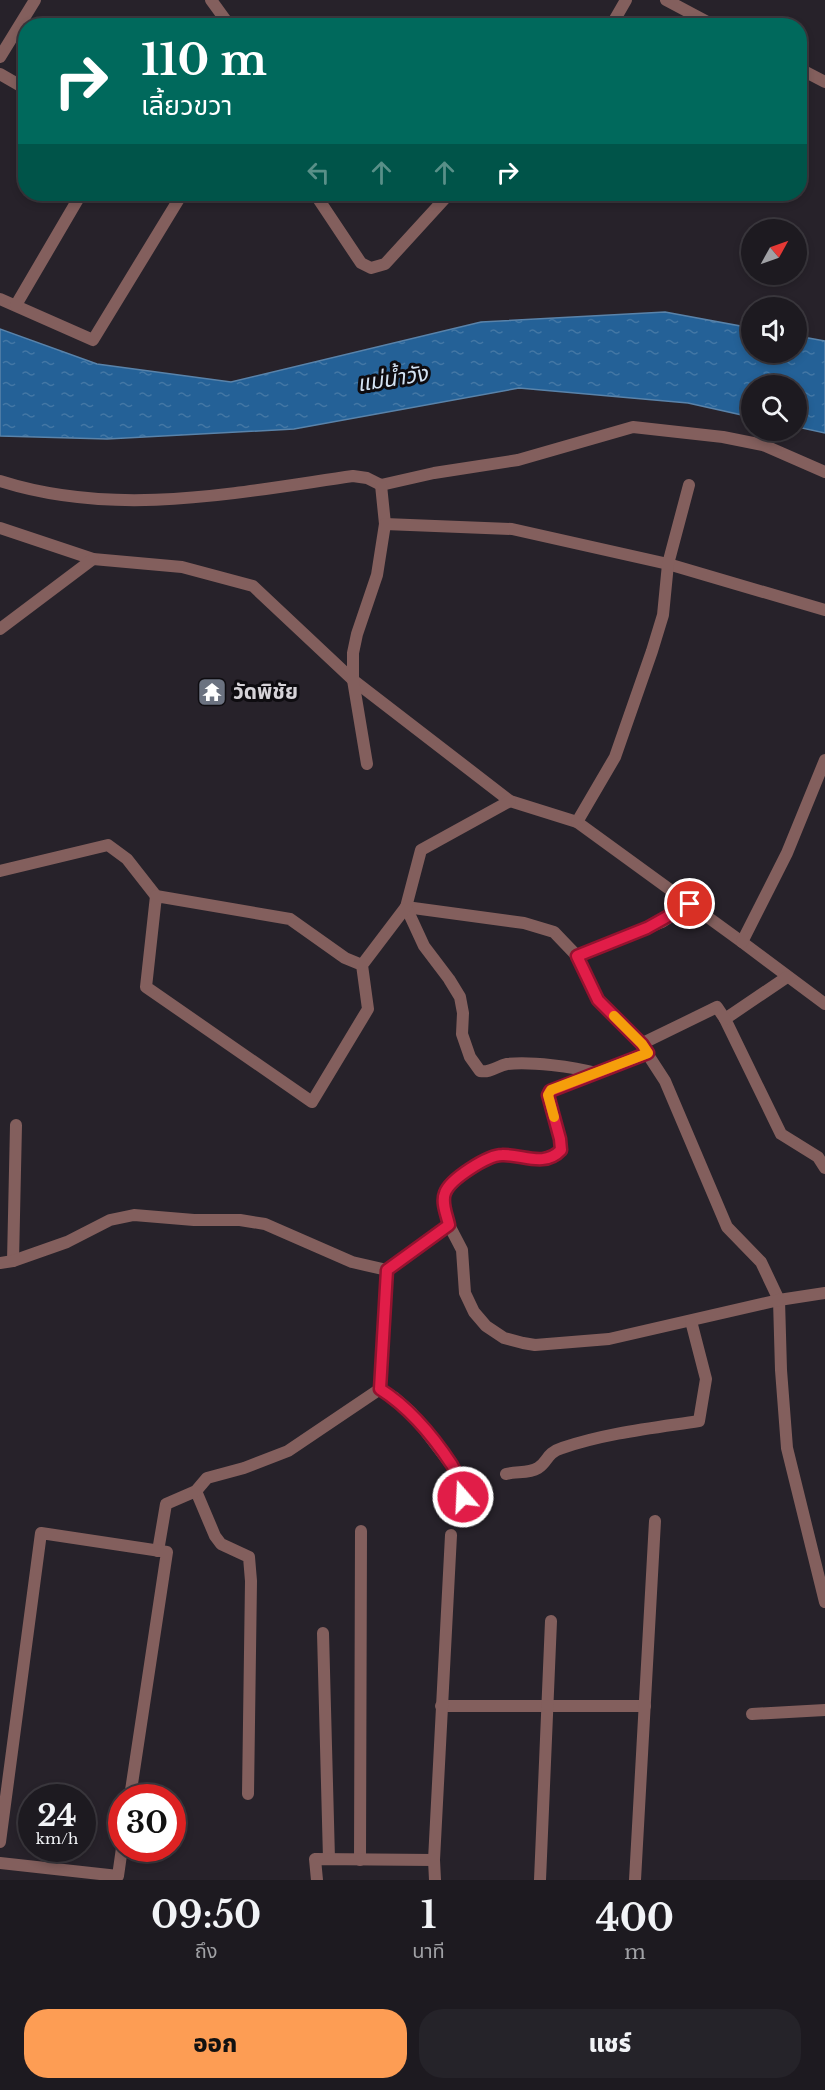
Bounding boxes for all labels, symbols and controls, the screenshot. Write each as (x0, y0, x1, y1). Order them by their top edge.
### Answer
text: 110 m (141, 34, 267, 86)
icon: right (42, 42, 120, 120)
text: เลี้ยวขวา (141, 89, 232, 122)
icon: left (302, 156, 335, 189)
icon: ahead (365, 156, 398, 189)
icon: ahead (428, 156, 461, 189)
icon: right (491, 156, 524, 189)
north arrow (741, 219, 807, 285)
map controls (741, 219, 807, 441)
button: sound (741, 297, 807, 363)
water label: แม่น้ำวัง (355, 357, 430, 397)
button: search (741, 375, 807, 441)
temple icon: วัดพิชัย (196, 676, 228, 708)
place label: วัดพิชัย (233, 679, 298, 705)
pin (664, 878, 715, 929)
icon: arrive (673, 887, 706, 920)
position arrow (431, 1465, 495, 1529)
speed limit sign: 30 (108, 1784, 186, 1862)
text: 24 (37, 1797, 77, 1834)
text: km/h (36, 1829, 78, 1848)
text: 09:50 (151, 1893, 261, 1938)
text: 1 (421, 1893, 436, 1938)
text: 400 (596, 1896, 674, 1941)
text: ถึง (195, 1939, 218, 1963)
text: นาที (412, 1939, 445, 1963)
text: m (624, 1940, 646, 1964)
button: ออก (24, 2009, 407, 2078)
button: แชร์ (419, 2009, 801, 2078)

